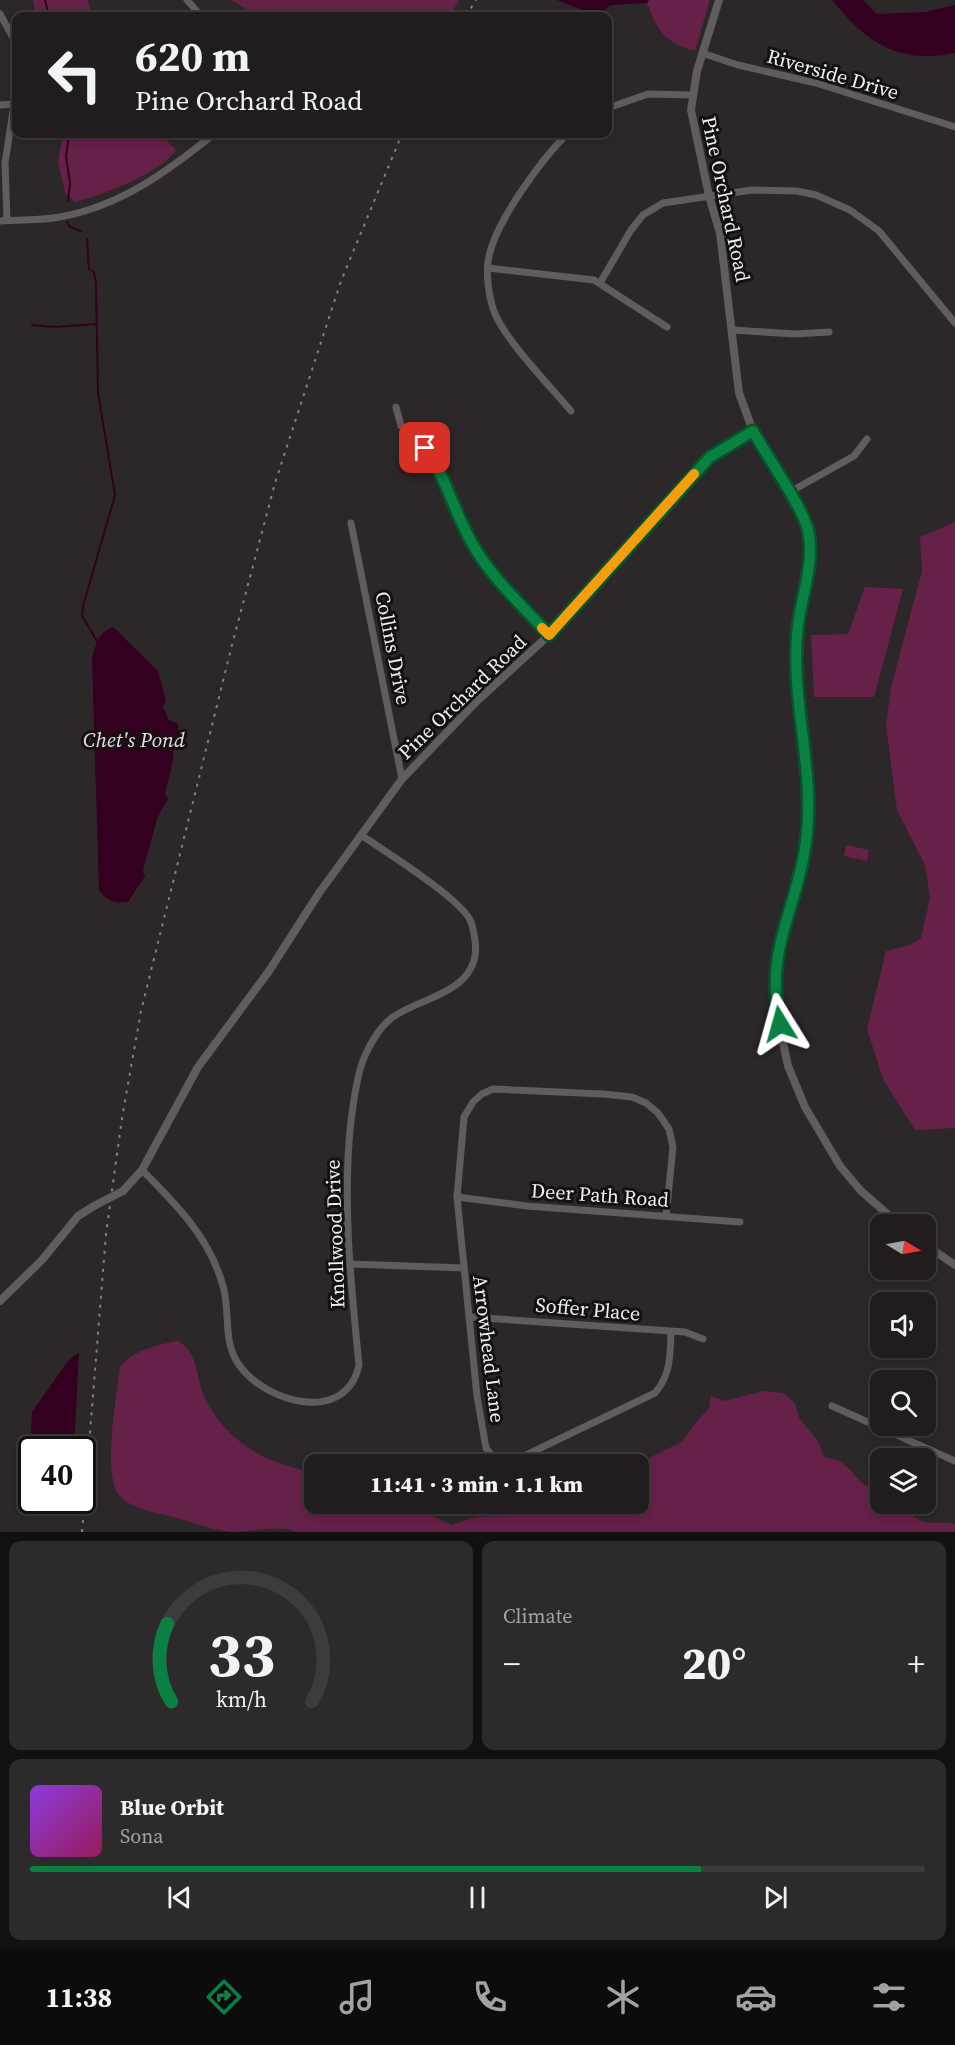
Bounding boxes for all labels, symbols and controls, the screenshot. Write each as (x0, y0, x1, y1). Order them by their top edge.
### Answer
text: 620 m (135, 27, 250, 85)
icon: left (36, 36, 114, 114)
street label: Riverside Drive (764, 42, 902, 106)
text: Pine Orchard Road (135, 82, 363, 119)
street label: Pine Orchard Road (695, 114, 757, 285)
pin (399, 422, 450, 473)
icon: arrive (408, 431, 441, 464)
street label: Collins Drive (368, 589, 418, 707)
street label: Pine Orchard Road (392, 628, 533, 766)
water label: Chet's Pond (83, 725, 185, 754)
position arrow (748, 992, 812, 1056)
street label: Knollwood Drive (318, 1159, 352, 1309)
street label: Deer Path Road (530, 1176, 671, 1214)
north arrow (870, 1214, 936, 1280)
map controls (870, 1214, 936, 1514)
street label: Arrowhead Lane (466, 1274, 512, 1424)
street label: Soffer Place (534, 1290, 642, 1328)
button: sound (870, 1292, 936, 1358)
button: search (870, 1370, 936, 1436)
speed limit sign: 40 (18, 1436, 96, 1514)
button: layers (870, 1448, 936, 1514)
text: 11:41 · 3 min · 1.1 km (370, 1469, 583, 1499)
text: Climate (503, 1602, 572, 1630)
text: 33 (207, 1611, 275, 1697)
text: 20° (682, 1632, 746, 1694)
text: − (503, 1641, 521, 1686)
text: + (907, 1641, 925, 1686)
text: km/h (215, 1686, 267, 1715)
text: Blue Orbit (120, 1792, 224, 1822)
text: Sona (120, 1822, 164, 1850)
icon: previous (163, 1881, 196, 1914)
icon: pause (461, 1881, 494, 1914)
icon: next (759, 1881, 792, 1914)
icon: directions (203, 1976, 245, 2018)
icon: music (336, 1976, 378, 2018)
icon: phone (469, 1976, 511, 2018)
icon: climate (602, 1976, 644, 2018)
icon: car (735, 1976, 777, 2018)
icon: filters (868, 1976, 910, 2018)
text: 11:38 (45, 1979, 112, 2016)

